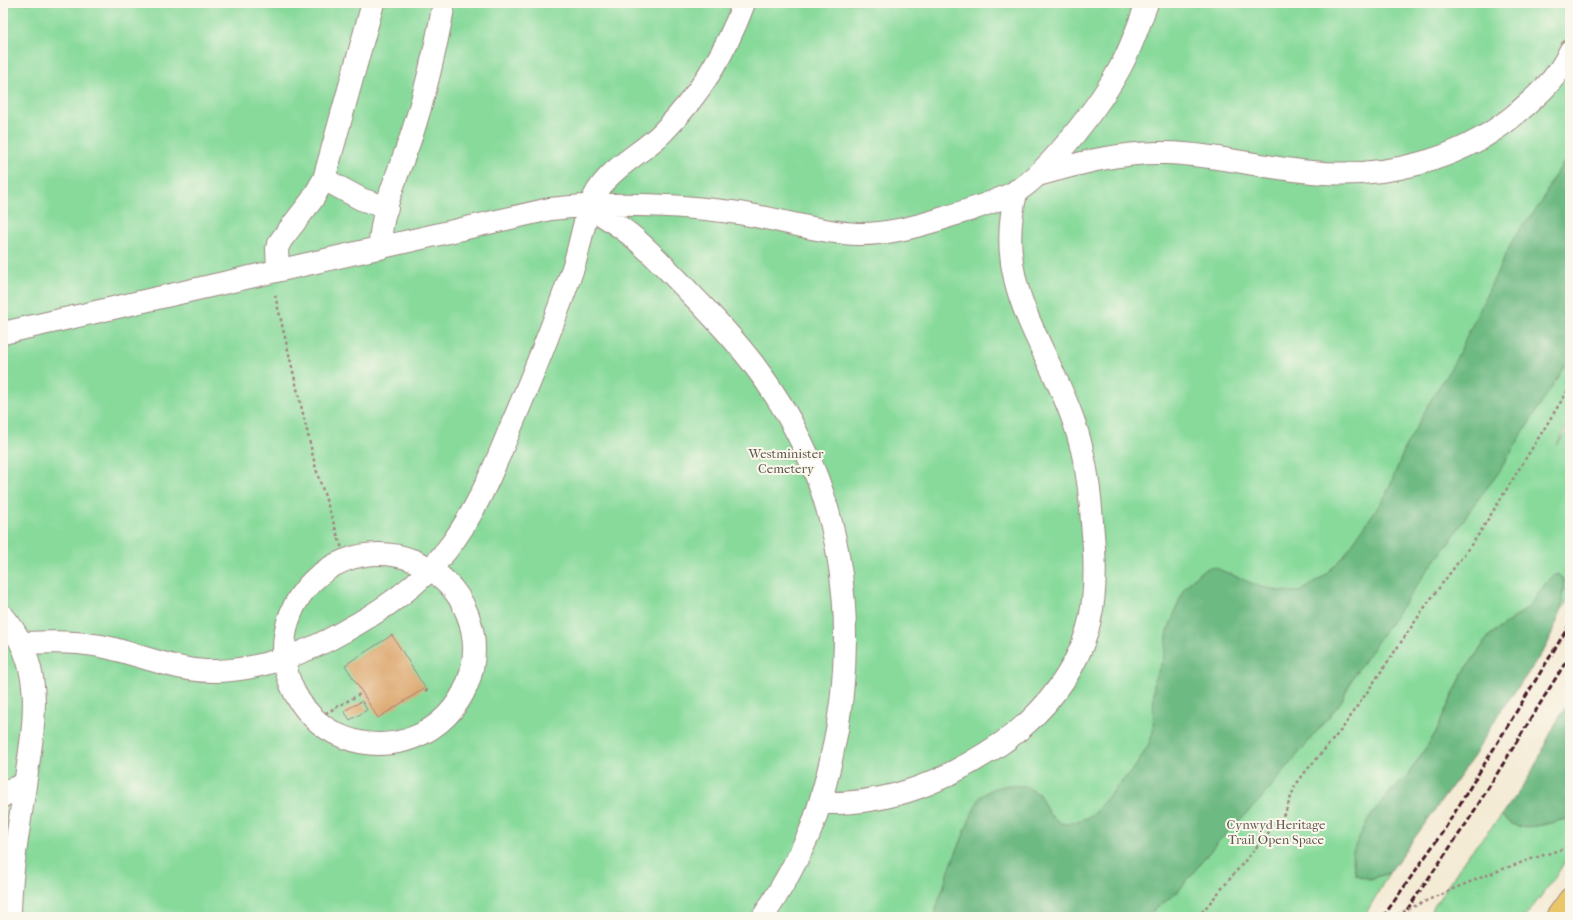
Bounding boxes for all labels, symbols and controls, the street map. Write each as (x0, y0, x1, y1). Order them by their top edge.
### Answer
park label: Westminister Cemetery (747, 446, 824, 476)
park label: Cynwyd Heritage Trail Open Space (1227, 817, 1326, 847)

